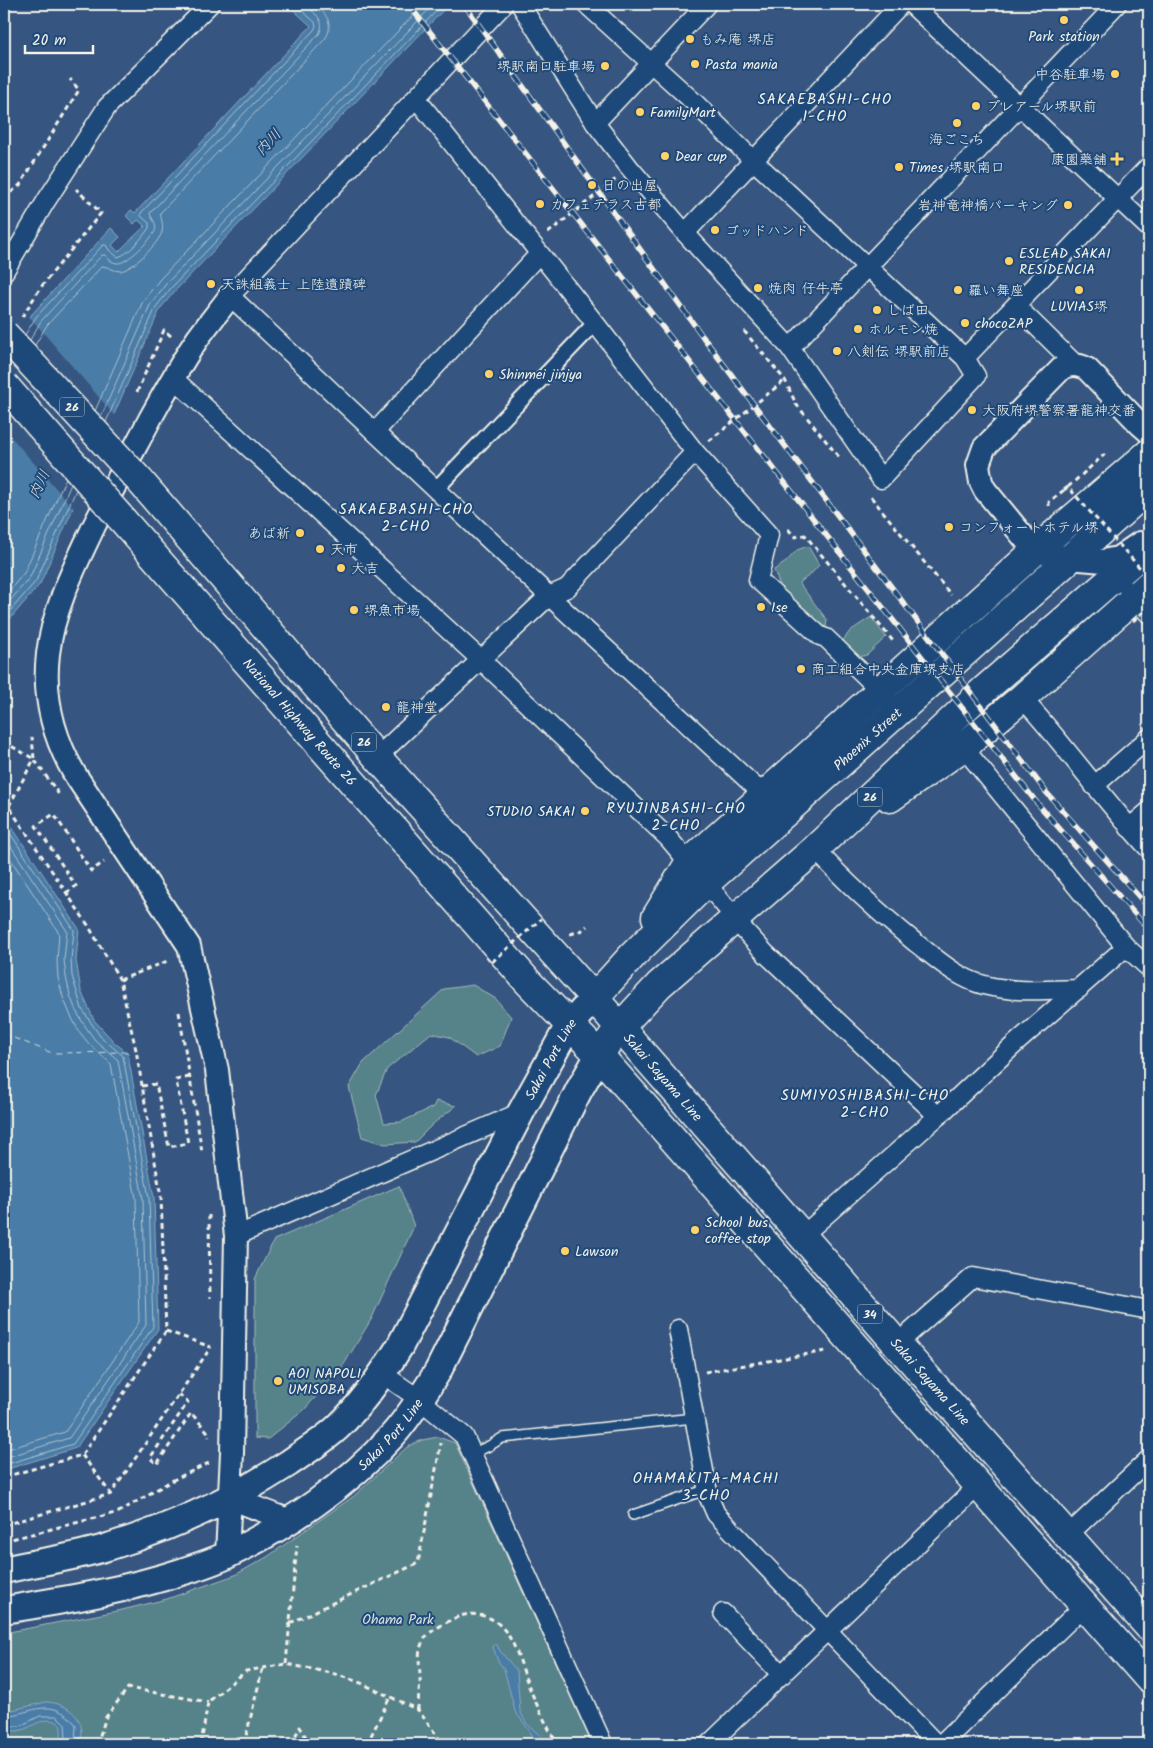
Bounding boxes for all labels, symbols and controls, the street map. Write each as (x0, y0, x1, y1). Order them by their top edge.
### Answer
marker: Park station (1058, 14, 1070, 26)
scale bar (25, 22, 92, 54)
place label: Park station (1028, 26, 1100, 48)
text: 20 m (32, 29, 66, 53)
place label: もみ庵 堺店 (700, 29, 776, 51)
marker: もみ庵 堺店 (684, 33, 696, 45)
place label: Pasta mania (705, 54, 778, 76)
place label: 堺駅南口駐車場 (497, 56, 595, 78)
marker: Pasta mania (689, 58, 701, 70)
marker: 堺駅南口駐車場 (599, 60, 611, 72)
place label: 中谷駐車場 (1035, 64, 1105, 86)
marker: 中谷駐車場 (1109, 68, 1121, 80)
district label: SAKAEBASHI-CHO 1-CHO (758, 88, 892, 129)
place label: プレアール堺駅前 (986, 96, 1097, 118)
marker: プレアール堺駅前 (970, 100, 982, 112)
place label: FamilyMart (650, 102, 717, 124)
marker: FamilyMart (634, 106, 646, 118)
marker: 海ごこち (951, 117, 963, 129)
water label: 内川 (250, 124, 288, 162)
place label: 海ごこち (929, 129, 985, 151)
place label: Dear cup (675, 146, 727, 168)
place label: 康園藥舗 (1051, 149, 1107, 171)
marker: Dear cup (659, 150, 671, 162)
marker: 康園藥舗 (1111, 153, 1123, 165)
place label: Times 堺駅南口 (909, 157, 1005, 179)
marker: Times 堺駅南口 (893, 161, 905, 173)
place label: 日の出屋 (602, 175, 658, 197)
marker: 日の出屋 (586, 179, 598, 191)
place label: カフェテラス古都 (550, 194, 661, 216)
place label: 岩神竜神橋パーキング (918, 195, 1058, 217)
marker: カフェテラス古都 (534, 198, 546, 210)
marker: 岩神竜神橋パーキング (1062, 199, 1074, 211)
place label: ゴッドハンド (725, 220, 809, 242)
marker: ゴッドハンド (709, 224, 721, 236)
place label: ESLEAD SAKAI RESIDENCIA (1019, 243, 1111, 281)
marker: ESLEAD SAKAI RESIDENCIA (1003, 255, 1015, 267)
place label: 天誅組義士 上陸遺蹟碑 (221, 274, 367, 296)
marker: 天誅組義士 上陸遺蹟碑 (205, 278, 217, 290)
place label: 焼肉 仔牛亭 (768, 278, 844, 300)
place label: 羅い舞座 (968, 280, 1024, 302)
marker: 焼肉 仔牛亭 (752, 282, 764, 294)
marker: 羅い舞座 (952, 284, 964, 296)
marker: LUVIAS堺 (1073, 284, 1085, 296)
place label: LUVIAS堺 (1050, 296, 1108, 318)
place label: しば田 (887, 300, 929, 322)
marker: しば田 (871, 304, 883, 316)
place label: chocoZAP (975, 313, 1033, 335)
marker: chocoZAP (959, 317, 971, 329)
place label: ホルモン焼 (868, 319, 938, 341)
marker: ホルモン焼 (852, 323, 864, 335)
place label: 八剣伝 堺駅前店 (847, 341, 951, 363)
marker: 八剣伝 堺駅前店 (831, 345, 843, 357)
place label: Shinmei jinjya (499, 364, 582, 386)
marker: Shinmei jinjya (483, 368, 495, 380)
road number: 26 (60, 398, 84, 417)
place label: 大阪府堺警察署龍神交番 (982, 400, 1136, 422)
marker: 大阪府堺警察署龍神交番 (966, 404, 978, 416)
water label: 内川 (23, 466, 57, 503)
district label: SAKAEBASHI-CHO 2-CHO (339, 498, 473, 539)
place label: コンフォートホテル堺 (959, 517, 1098, 539)
marker: コンフォートホテル堺 (943, 521, 955, 533)
place label: あば新 (248, 523, 290, 545)
marker: あば新 (294, 527, 306, 539)
place label: 天市 (330, 539, 358, 561)
marker: 天市 (314, 543, 326, 555)
place label: 大吉 (351, 558, 379, 580)
marker: 大吉 (335, 562, 347, 574)
place label: Ise (771, 597, 788, 619)
place label: 堺魚市場 (364, 600, 420, 622)
marker: Ise (755, 601, 767, 613)
marker: 堺魚市場 (348, 604, 360, 616)
street label: National Highway Route 26 (237, 654, 361, 791)
place label: 商工組合中央金庫堺支店 (811, 659, 965, 681)
marker: 商工組合中央金庫堺支店 (795, 663, 807, 675)
place label: 龍神堂 (396, 697, 438, 719)
marker: 龍神堂 (380, 701, 392, 713)
street label: Phoenix Street (829, 703, 908, 777)
road number: 26 (352, 732, 376, 752)
road number: 26 (858, 788, 882, 806)
district label: RYUJINBASHI-CHO 2-CHO (606, 797, 746, 838)
place label: STUDIO SAKAI (487, 801, 575, 823)
marker: STUDIO SAKAI (579, 805, 591, 817)
street label: Sakai Port Line (520, 1013, 583, 1104)
street label: Sakai Sayama Line (617, 1028, 708, 1127)
district label: SUMIYOSHIBASHI-CHO 2-CHO (781, 1084, 949, 1125)
place label: School bus coffee stop (705, 1212, 771, 1250)
marker: School bus coffee stop (689, 1224, 701, 1236)
place label: Lawson (575, 1241, 618, 1263)
marker: Lawson (559, 1245, 571, 1257)
road number: 34 (858, 1305, 882, 1324)
street label: Sakai Sayama Line (884, 1333, 975, 1432)
place label: AOI NAPOLI UMISOBA (288, 1363, 361, 1401)
marker: AOI NAPOLI UMISOBA (272, 1375, 284, 1387)
street label: Sakai Port Line (353, 1394, 430, 1477)
district label: OHAMAKITA-MACHI 3-CHO (633, 1467, 779, 1508)
park label: Ohama Park (362, 1609, 434, 1631)

